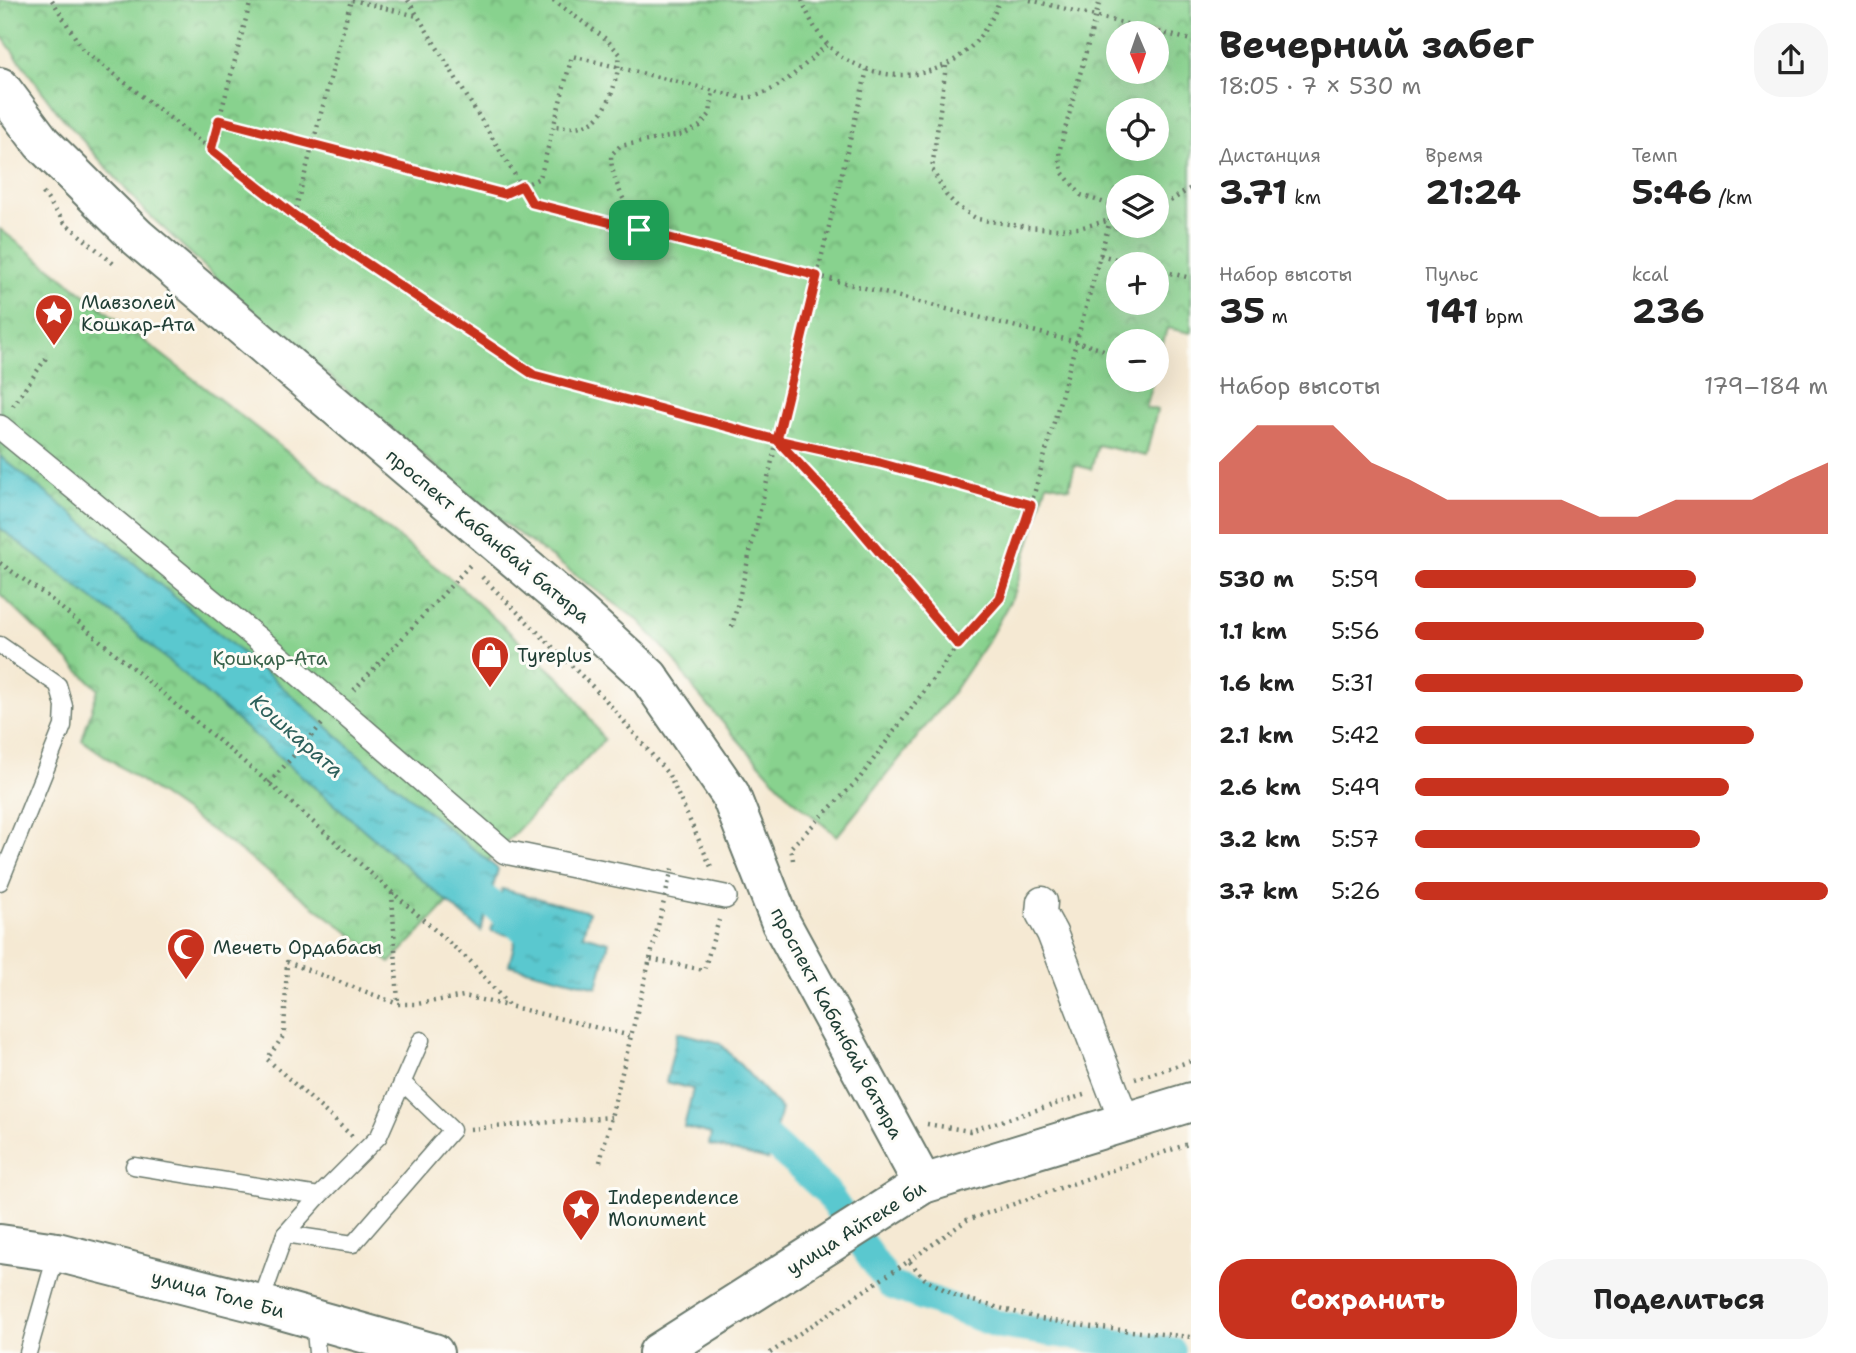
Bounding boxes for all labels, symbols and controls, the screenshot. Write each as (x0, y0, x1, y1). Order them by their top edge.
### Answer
text: Вечерний забег (1219, 19, 1534, 70)
north arrow (1106, 21, 1169, 84)
map controls (1106, 21, 1169, 392)
button: share (1754, 23, 1828, 97)
text: 18:05 · 7 × 530 m (1219, 71, 1421, 101)
button: locate (1106, 98, 1169, 161)
text: Дистанция (1219, 143, 1321, 168)
text: Время (1425, 143, 1483, 168)
text: Темп (1632, 143, 1678, 168)
text: 3.71 (1219, 168, 1288, 215)
text: 21:24 (1425, 168, 1521, 215)
text: 5:46 (1632, 168, 1712, 215)
button: layers (1106, 175, 1169, 238)
text: km (1288, 185, 1321, 210)
text: /km (1712, 185, 1752, 210)
pin (609, 200, 669, 260)
icon: arrive (620, 211, 658, 249)
button: + (1106, 252, 1169, 315)
text: Набор высоты (1219, 262, 1352, 287)
text: Пульс (1425, 262, 1479, 287)
text: kcal (1632, 262, 1669, 287)
text: 35 (1219, 287, 1265, 334)
text: 141 (1425, 287, 1479, 334)
text: 236 (1632, 287, 1705, 334)
place label: Мавзолей Кошкар-Ата (81, 290, 195, 337)
place icon: Мавзолей Кошкар-Ата (33, 292, 75, 347)
text: m (1265, 304, 1288, 329)
text: bpm (1479, 304, 1523, 329)
button: − (1106, 329, 1169, 392)
text: Набор высоты (1219, 371, 1380, 401)
text: 179–184 m (1704, 371, 1828, 401)
street label: проспект Кабанбай батыра (381, 443, 595, 629)
text: 530 m (1219, 564, 1294, 594)
text: 5:59 (1331, 564, 1379, 594)
text: 1.1 km (1219, 616, 1287, 646)
text: 5:56 (1331, 616, 1380, 646)
shop icon: Tyreplus (469, 634, 511, 689)
place label: Tyreplus (517, 643, 592, 668)
park label: Қошқар-Ата (212, 646, 328, 671)
text: 1.6 km (1219, 668, 1294, 698)
text: 5:31 (1331, 668, 1374, 698)
water label: Кошкарата (244, 688, 350, 784)
text: 2.1 km (1219, 720, 1293, 750)
text: 5:42 (1331, 720, 1380, 750)
text: 2.6 km (1219, 772, 1301, 802)
text: 5:49 (1331, 772, 1380, 802)
text: 3.2 km (1219, 824, 1301, 854)
text: 5:57 (1331, 824, 1379, 854)
text: 3.7 km (1219, 876, 1298, 906)
text: 5:26 (1331, 876, 1381, 906)
street label: проспект Кабанбай батыра (765, 903, 909, 1143)
mosque icon: Мечеть Ордабасы (165, 926, 207, 981)
place label: Мечеть Ордабасы (213, 935, 382, 960)
street label: улица Айтеке би (782, 1175, 930, 1281)
place label: Independence Monument (608, 1185, 739, 1232)
place icon: Independence Monument (560, 1187, 602, 1242)
button: Сохранить (1219, 1259, 1517, 1339)
button: Поделиться (1531, 1259, 1828, 1339)
street label: улица Толе Би (149, 1264, 287, 1324)

